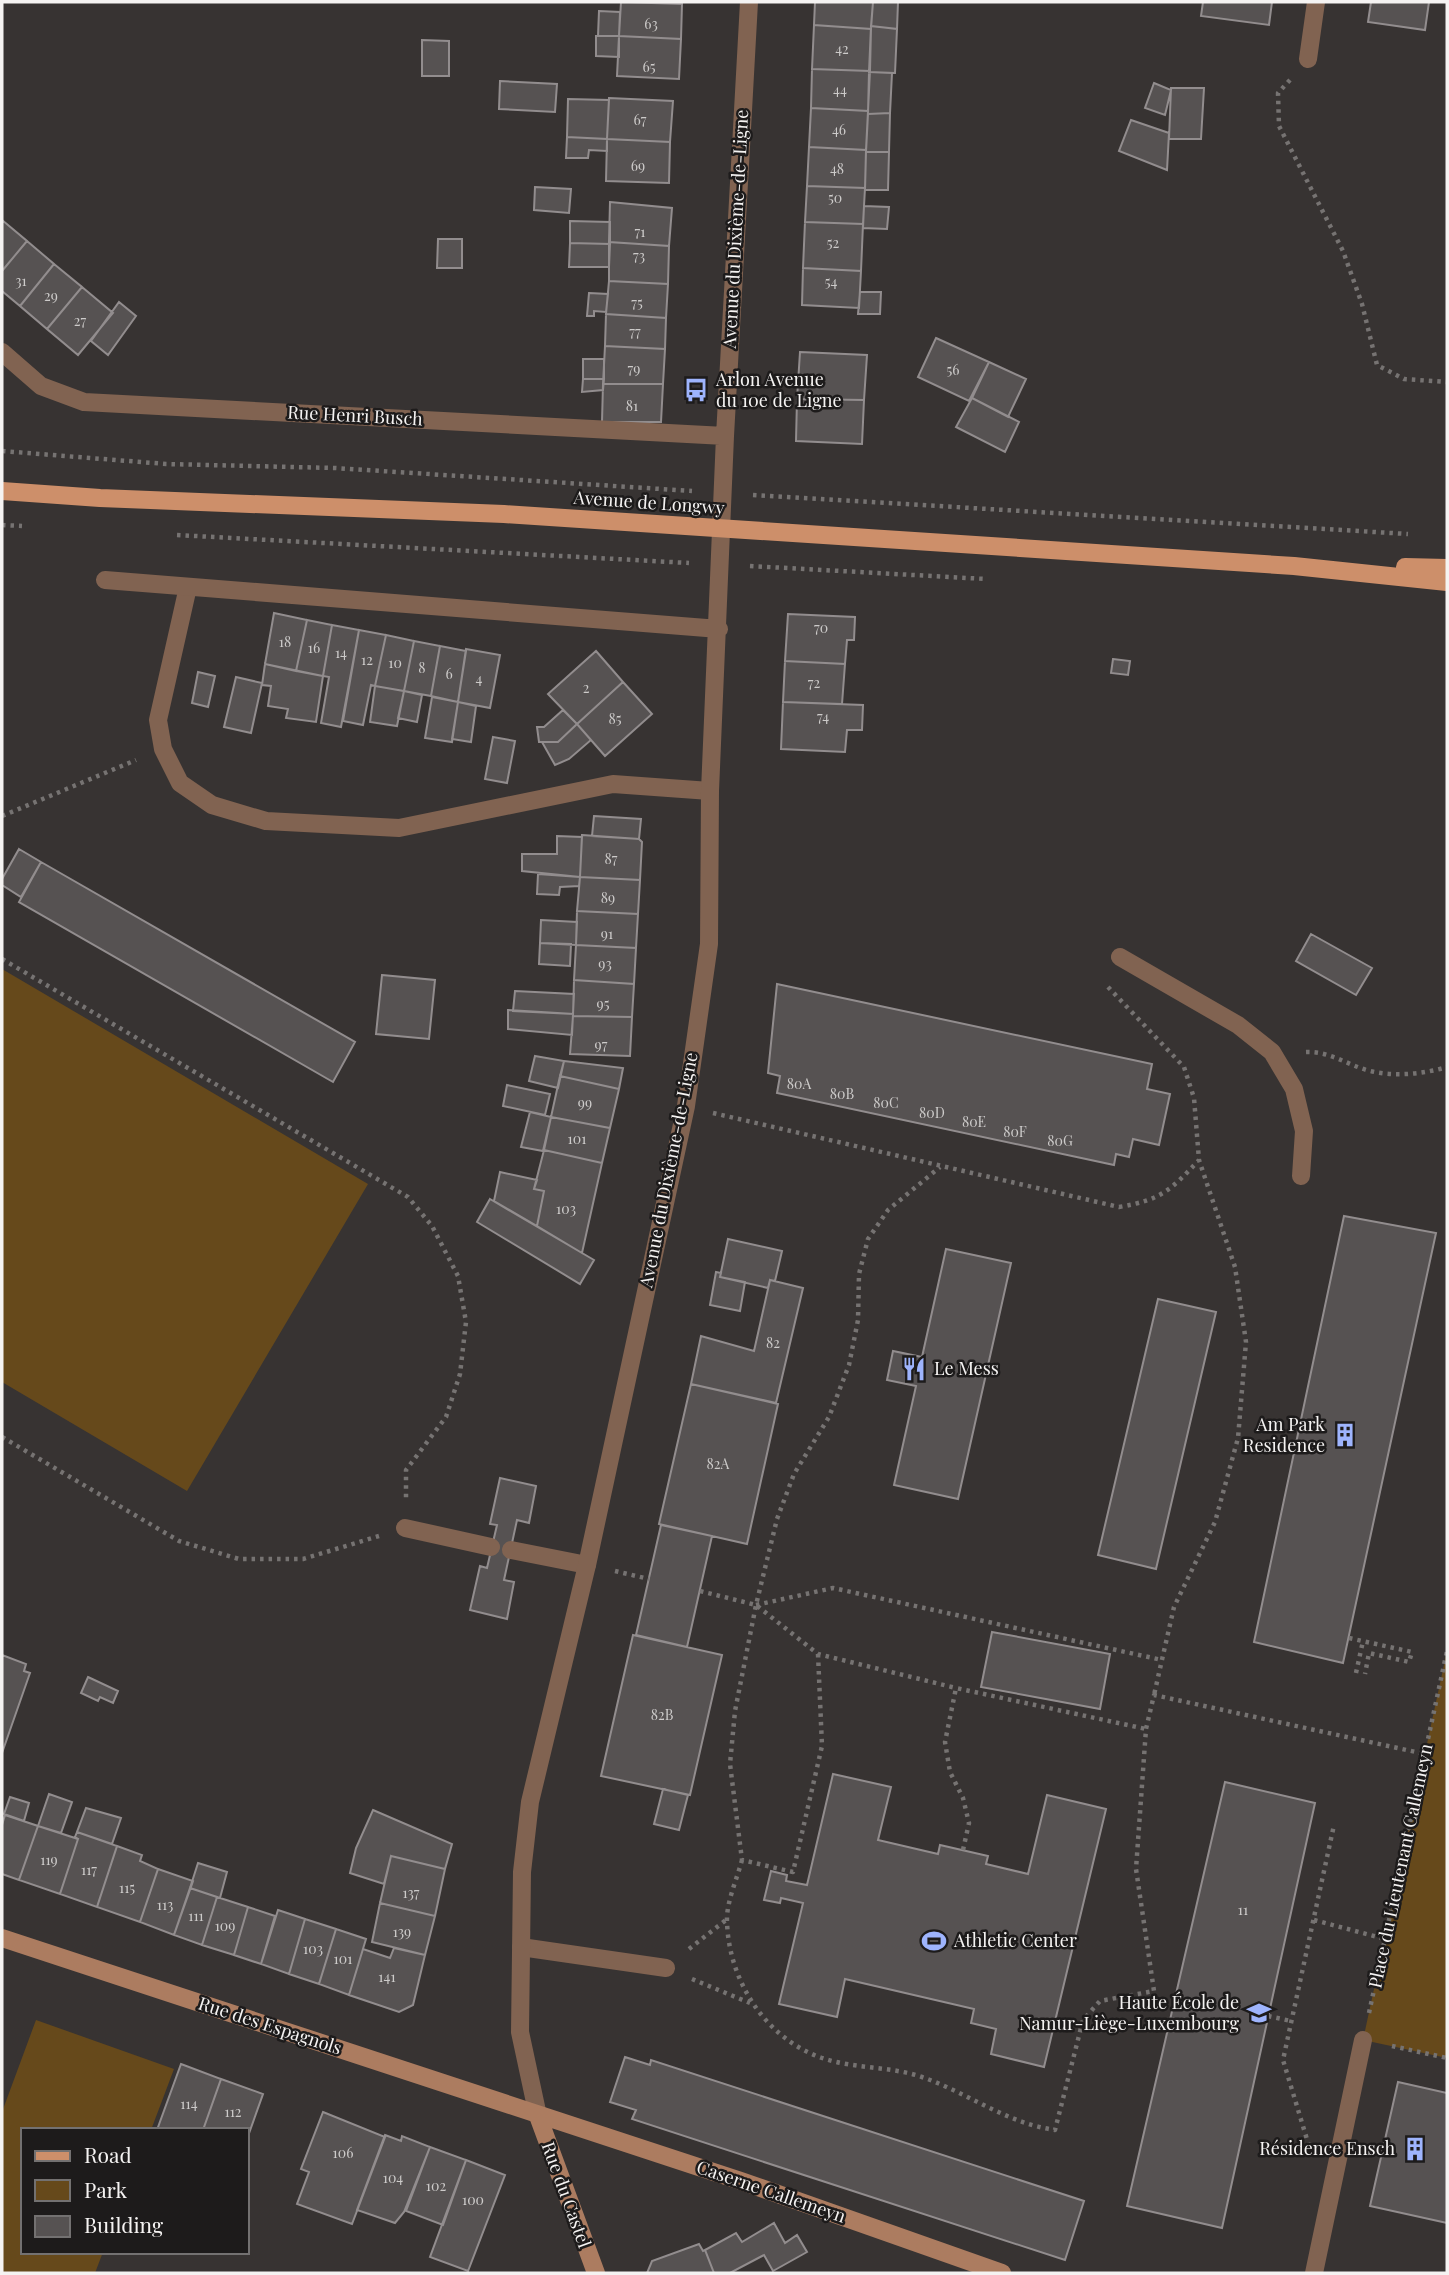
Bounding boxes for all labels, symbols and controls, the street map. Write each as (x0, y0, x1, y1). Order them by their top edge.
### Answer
house number: 63 (644, 14, 658, 33)
house number: 42 (835, 39, 849, 58)
house number: 65 (642, 57, 656, 76)
house number: 44 (833, 80, 847, 99)
street label: Avenue du Dixième-de-Ligne (717, 109, 753, 350)
house number: 67 (634, 110, 647, 129)
house number: 46 (832, 120, 846, 139)
house number: 69 (631, 156, 645, 175)
house number: 48 (830, 159, 844, 178)
house number: 50 (828, 188, 842, 207)
house number: 71 (635, 222, 645, 241)
house number: 52 (827, 233, 840, 252)
house number: 73 (633, 246, 645, 265)
house number: 31 (15, 271, 27, 290)
house number: 54 (825, 272, 837, 291)
house number: 29 (44, 286, 58, 305)
house number: 75 (631, 293, 643, 312)
house number: 27 (74, 311, 87, 330)
house number: 77 (629, 322, 641, 341)
house number: 79 (628, 359, 640, 378)
house number: 56 (946, 360, 960, 379)
place label: Arlon Avenue du 10e de Ligne (715, 367, 842, 412)
bus stop icon: Arlon Avenue du 10e de Ligne (682, 376, 710, 404)
house number: 81 (626, 396, 638, 415)
street label: Rue Henri Busch (287, 399, 424, 431)
street label: Avenue de Longwy (572, 485, 725, 519)
house number: 70 (814, 618, 828, 637)
house number: 18 (279, 632, 291, 651)
house number: 16 (308, 638, 320, 657)
house number: 14 (335, 643, 347, 662)
house number: 12 (361, 650, 373, 669)
house number: 10 (388, 653, 402, 672)
house number: 8 (418, 658, 426, 677)
house number: 6 (445, 664, 453, 683)
house number: 4 (476, 669, 483, 688)
house number: 72 (808, 673, 820, 692)
house number: 2 (583, 678, 590, 697)
house number: 74 (817, 707, 829, 726)
house number: 85 (608, 709, 622, 728)
house number: 87 (605, 849, 618, 868)
house number: 89 (601, 888, 615, 907)
house number: 91 (601, 924, 613, 943)
house number: 93 (598, 954, 612, 973)
house number: 95 (597, 994, 610, 1013)
house number: 97 (595, 1035, 608, 1054)
street label: Avenue du Dixième-de-Ligne (633, 1050, 703, 1290)
house number: 80A (787, 1074, 811, 1093)
house number: 80B (830, 1084, 854, 1103)
house number: 99 (578, 1093, 592, 1112)
house number: 80C (873, 1093, 899, 1112)
house number: 80D (919, 1103, 945, 1122)
house number: 80E (962, 1112, 986, 1131)
house number: 80F (1003, 1122, 1027, 1141)
house number: 101 (568, 1129, 586, 1148)
house number: 80G (1047, 1131, 1073, 1150)
house number: 103 (556, 1199, 576, 1218)
house number: 82 (766, 1333, 780, 1352)
restaurant icon: Le Mess (900, 1355, 928, 1383)
place label: Le Mess (934, 1356, 999, 1380)
place label: Am Park Residence (1243, 1412, 1325, 1457)
building icon: Am Park Residence (1331, 1421, 1359, 1449)
house number: 82A (707, 1454, 730, 1473)
house number: 82B (651, 1705, 674, 1724)
street label: Place du Lieutenant Callemeyn (1362, 1741, 1438, 1990)
house number: 119 (40, 1850, 58, 1869)
house number: 117 (81, 1860, 97, 1879)
house number: 115 (119, 1878, 135, 1897)
house number: 137 (403, 1883, 420, 1902)
house number: 113 (157, 1895, 173, 1914)
house number: 11 (1238, 1900, 1248, 1919)
house number: 111 (188, 1906, 204, 1925)
house number: 109 (215, 1916, 235, 1935)
house number: 139 (393, 1922, 411, 1941)
sports icon: Athletic Center (920, 1927, 948, 1955)
place label: Athletic Center (953, 1928, 1077, 1952)
house number: 103 (303, 1939, 323, 1958)
house number: 101 (334, 1949, 352, 1968)
house number: 141 (378, 1967, 396, 1986)
place label: Haute École de Namur-Liège-Luxembourg (1019, 1990, 1239, 2035)
street label: Rue des Espagnols (196, 1991, 345, 2060)
school or university icon: Haute École de Namur-Liège-Luxembourg (1245, 1999, 1273, 2027)
house number: 114 (180, 2094, 198, 2113)
house number: 112 (224, 2102, 242, 2121)
legend (21, 2128, 248, 2254)
building icon: Résidence Ensch (1401, 2135, 1429, 2163)
place label: Résidence Ensch (1259, 2136, 1395, 2160)
street label: Rue du Castel (537, 2138, 597, 2251)
text: Road (84, 2140, 132, 2168)
house number: 106 (333, 2143, 353, 2162)
street label: Caserne Callemeyn (694, 2154, 849, 2228)
house number: 104 (383, 2168, 403, 2187)
text: Park (84, 2175, 128, 2203)
house number: 102 (426, 2176, 446, 2195)
house number: 100 (462, 2190, 484, 2209)
text: Building (84, 2210, 163, 2238)

